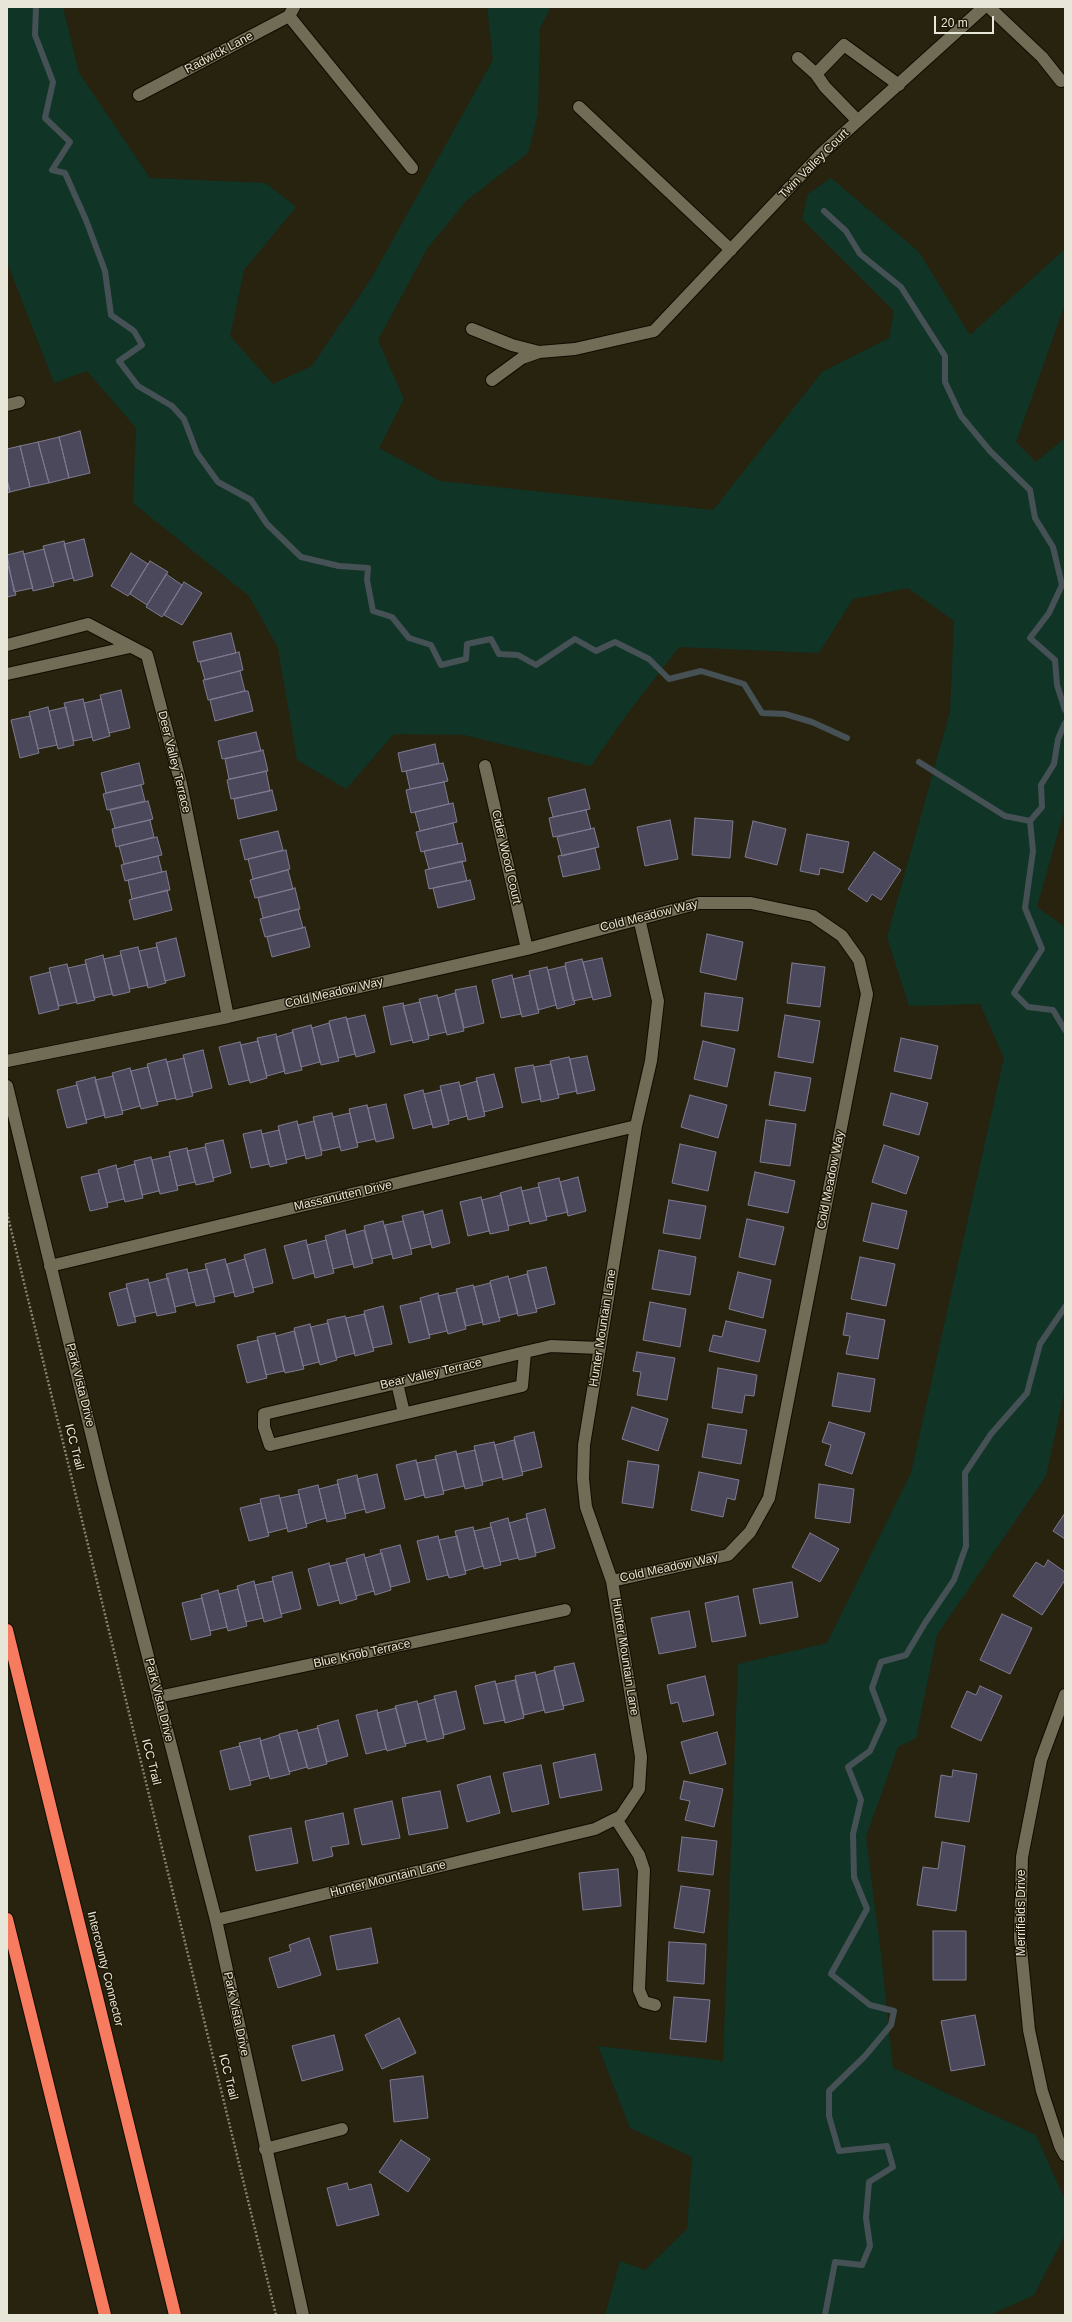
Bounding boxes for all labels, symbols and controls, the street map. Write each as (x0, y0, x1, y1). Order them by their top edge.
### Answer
scale bar (936, 8, 996, 34)
text: 20 m (941, 16, 968, 30)
street label: Radwick Lane (182, 29, 256, 77)
street label: Twin Valley Court (776, 126, 852, 202)
street label: Deer Valley Terrace (154, 710, 194, 814)
street label: Cider Wood Court (488, 809, 524, 905)
street label: Cold Meadow Way (599, 897, 699, 935)
street label: Cold Meadow Way (284, 975, 384, 1011)
street label: Cold Meadow Way (814, 1129, 848, 1231)
street label: Massanutten Drive (293, 1178, 393, 1214)
street label: Hunter Mountain Lane (587, 1268, 619, 1388)
street label: Park Vista Drive (63, 1342, 97, 1428)
street label: Bear Valley Terrace (379, 1355, 483, 1393)
street label: ICC Trail (61, 1423, 87, 1471)
street label: Cold Meadow Way (618, 1551, 720, 1585)
street label: Hunter Mountain Lane (609, 1597, 641, 1717)
street label: Blue Knob Terrace (312, 1637, 412, 1671)
street label: Park Vista Drive (142, 1657, 176, 1743)
street label: ICC Trail (138, 1738, 164, 1786)
street label: Hunter Mountain Lane (329, 1858, 447, 1900)
street label: Merrifields Drive (1015, 1870, 1029, 1956)
street label: Intercounty Connector (84, 1910, 126, 2028)
street label: Park Vista Drive (220, 1971, 252, 2057)
street label: ICC Trail (215, 2053, 241, 2101)

